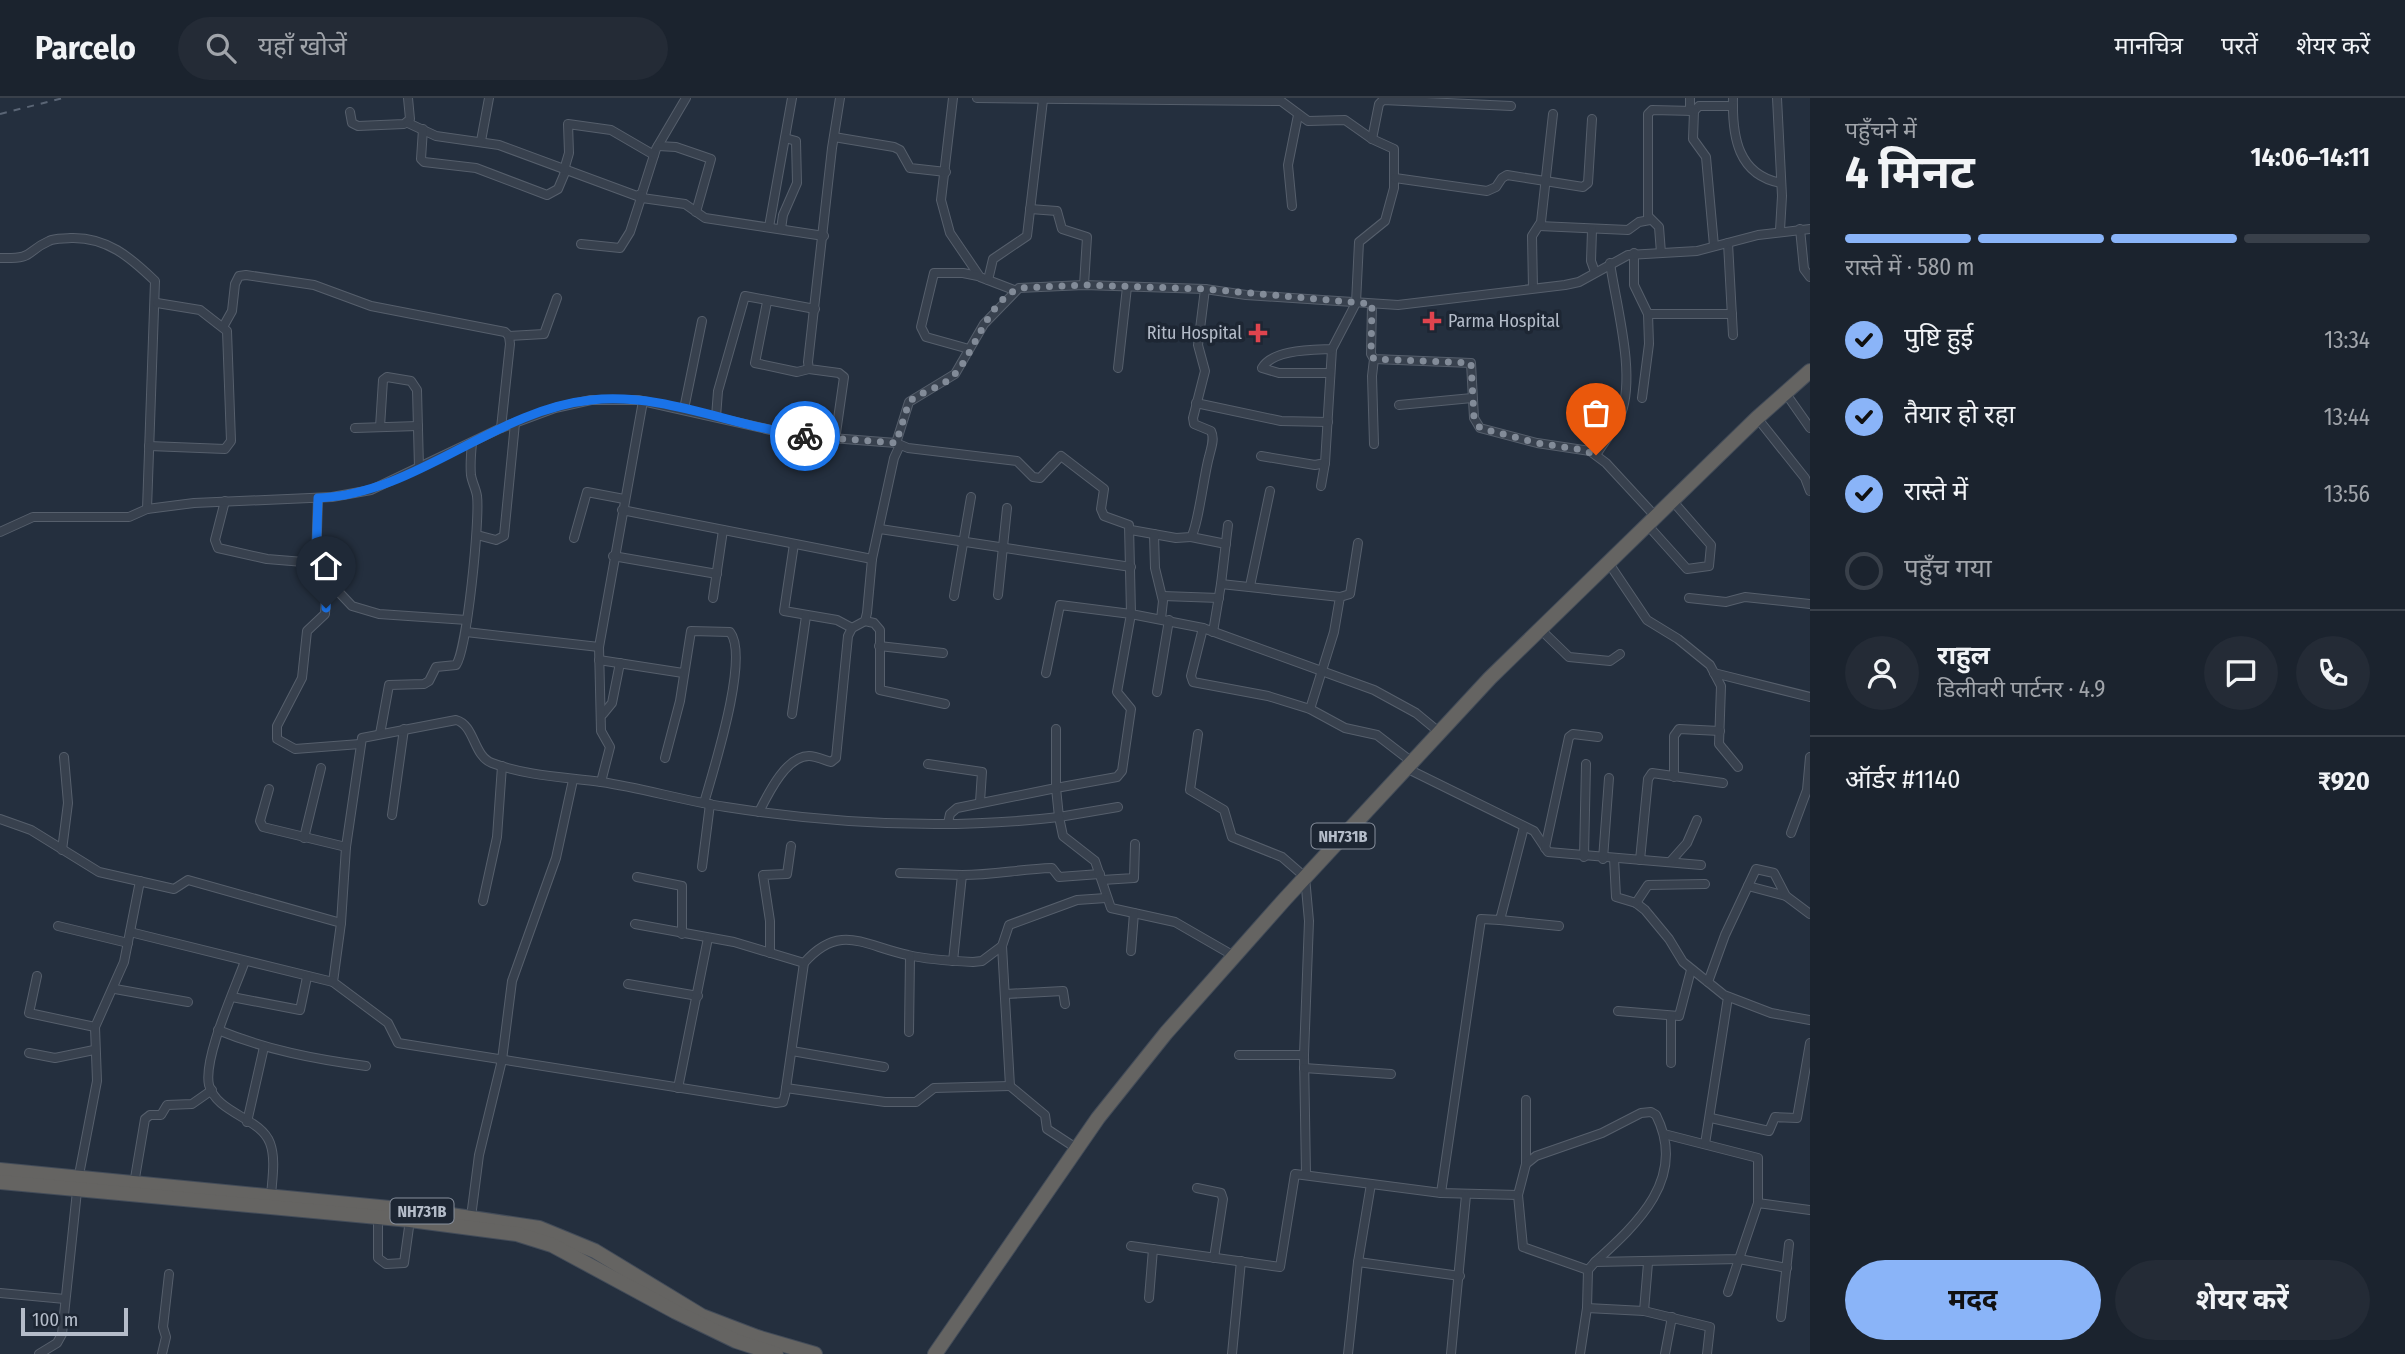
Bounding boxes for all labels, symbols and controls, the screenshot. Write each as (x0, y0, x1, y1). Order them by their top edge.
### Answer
search box (178, 17, 668, 80)
text: Parcelo (35, 28, 136, 68)
icon: search (202, 29, 240, 67)
text: यहाँ खोजें (258, 31, 347, 62)
text: मानचित्र (2114, 32, 2183, 60)
text: परतें (2221, 32, 2258, 60)
text: शेयर करें (2296, 32, 2370, 60)
text: पहुँचने में (1845, 116, 1917, 144)
text: 14:06–14:11 (2250, 142, 2370, 173)
text: 4 मिनट (1845, 145, 1975, 200)
text: रास्ते में · 580 m (1845, 253, 1974, 281)
place label: Parma Hospital (1448, 310, 1560, 332)
marker: Parma Hospital (1422, 311, 1442, 331)
icon: check (1845, 321, 1883, 359)
place label: Ritu Hospital (1147, 322, 1242, 344)
text: पुष्टि हुई (1904, 322, 1973, 353)
marker: Ritu Hospital (1248, 323, 1268, 343)
text: 13:34 (2324, 326, 2370, 354)
pin (1566, 383, 1626, 455)
icon: bag (1577, 394, 1615, 432)
icon: check (1845, 398, 1883, 436)
text: तैयार हो रहा (1904, 399, 2015, 430)
courier (770, 401, 840, 471)
text: 13:44 (2324, 403, 2370, 431)
icon: bike (786, 417, 824, 455)
icon: check (1845, 475, 1883, 513)
text: रास्ते में (1904, 476, 1968, 507)
text: 13:56 (2324, 480, 2370, 508)
pin (296, 536, 356, 608)
icon: home (307, 547, 345, 585)
text: पहुँच गया (1904, 553, 1992, 584)
button: person (1845, 636, 1919, 710)
button: chat (2204, 636, 2278, 710)
button: phone (2296, 636, 2370, 710)
text: राहुल (1937, 640, 1990, 671)
text: डिलीवरी पार्टनर · 4.9 (1937, 675, 2105, 703)
text: ऑर्डर #1140 (1845, 764, 1961, 795)
text: ₹920 (2318, 766, 2370, 797)
road number: NH731B (1312, 824, 1374, 848)
road number: NH731B (390, 1198, 453, 1224)
button: मदद (1845, 1260, 2101, 1340)
button: शेयर करें (2115, 1260, 2370, 1340)
scale bar (21, 1305, 128, 1337)
text: 100 m (32, 1308, 78, 1331)

